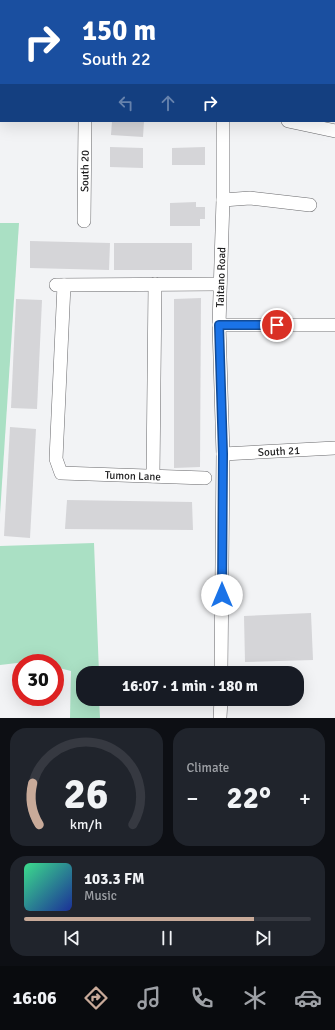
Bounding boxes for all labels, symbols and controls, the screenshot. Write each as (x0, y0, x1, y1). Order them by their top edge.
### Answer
text: 150 m (82, 14, 156, 48)
icon: right (16, 16, 68, 68)
text: South 22 (82, 48, 151, 70)
icon: left (115, 92, 137, 114)
icon: ahead (157, 92, 179, 114)
icon: right (199, 92, 221, 114)
street label: South 20 (78, 150, 92, 192)
street label: Taitano Road (214, 247, 228, 307)
pin (260, 308, 294, 342)
icon: arrive (266, 314, 288, 336)
street label: South 21 (258, 444, 300, 459)
street label: Tumon Lane (105, 469, 161, 483)
position arrow (201, 574, 243, 616)
speed limit sign: 30 (12, 654, 64, 706)
text: 16:07 · 1 min · 180 m (122, 677, 258, 695)
text: Climate (187, 760, 229, 776)
text: 26 (64, 769, 109, 820)
text: 22° (227, 780, 271, 817)
text: − (187, 785, 198, 812)
text: + (299, 785, 311, 812)
text: km/h (70, 816, 102, 833)
text: 103.3 FM (84, 870, 145, 888)
text: Music (84, 888, 117, 904)
icon: previous (61, 927, 83, 949)
icon: pause (156, 927, 178, 949)
icon: next (252, 927, 274, 949)
icon: directions (82, 984, 110, 1012)
icon: music (135, 984, 163, 1012)
icon: phone (188, 984, 216, 1012)
icon: climate (241, 984, 269, 1012)
icon: car (294, 984, 322, 1012)
text: 16:06 (13, 987, 57, 1009)

